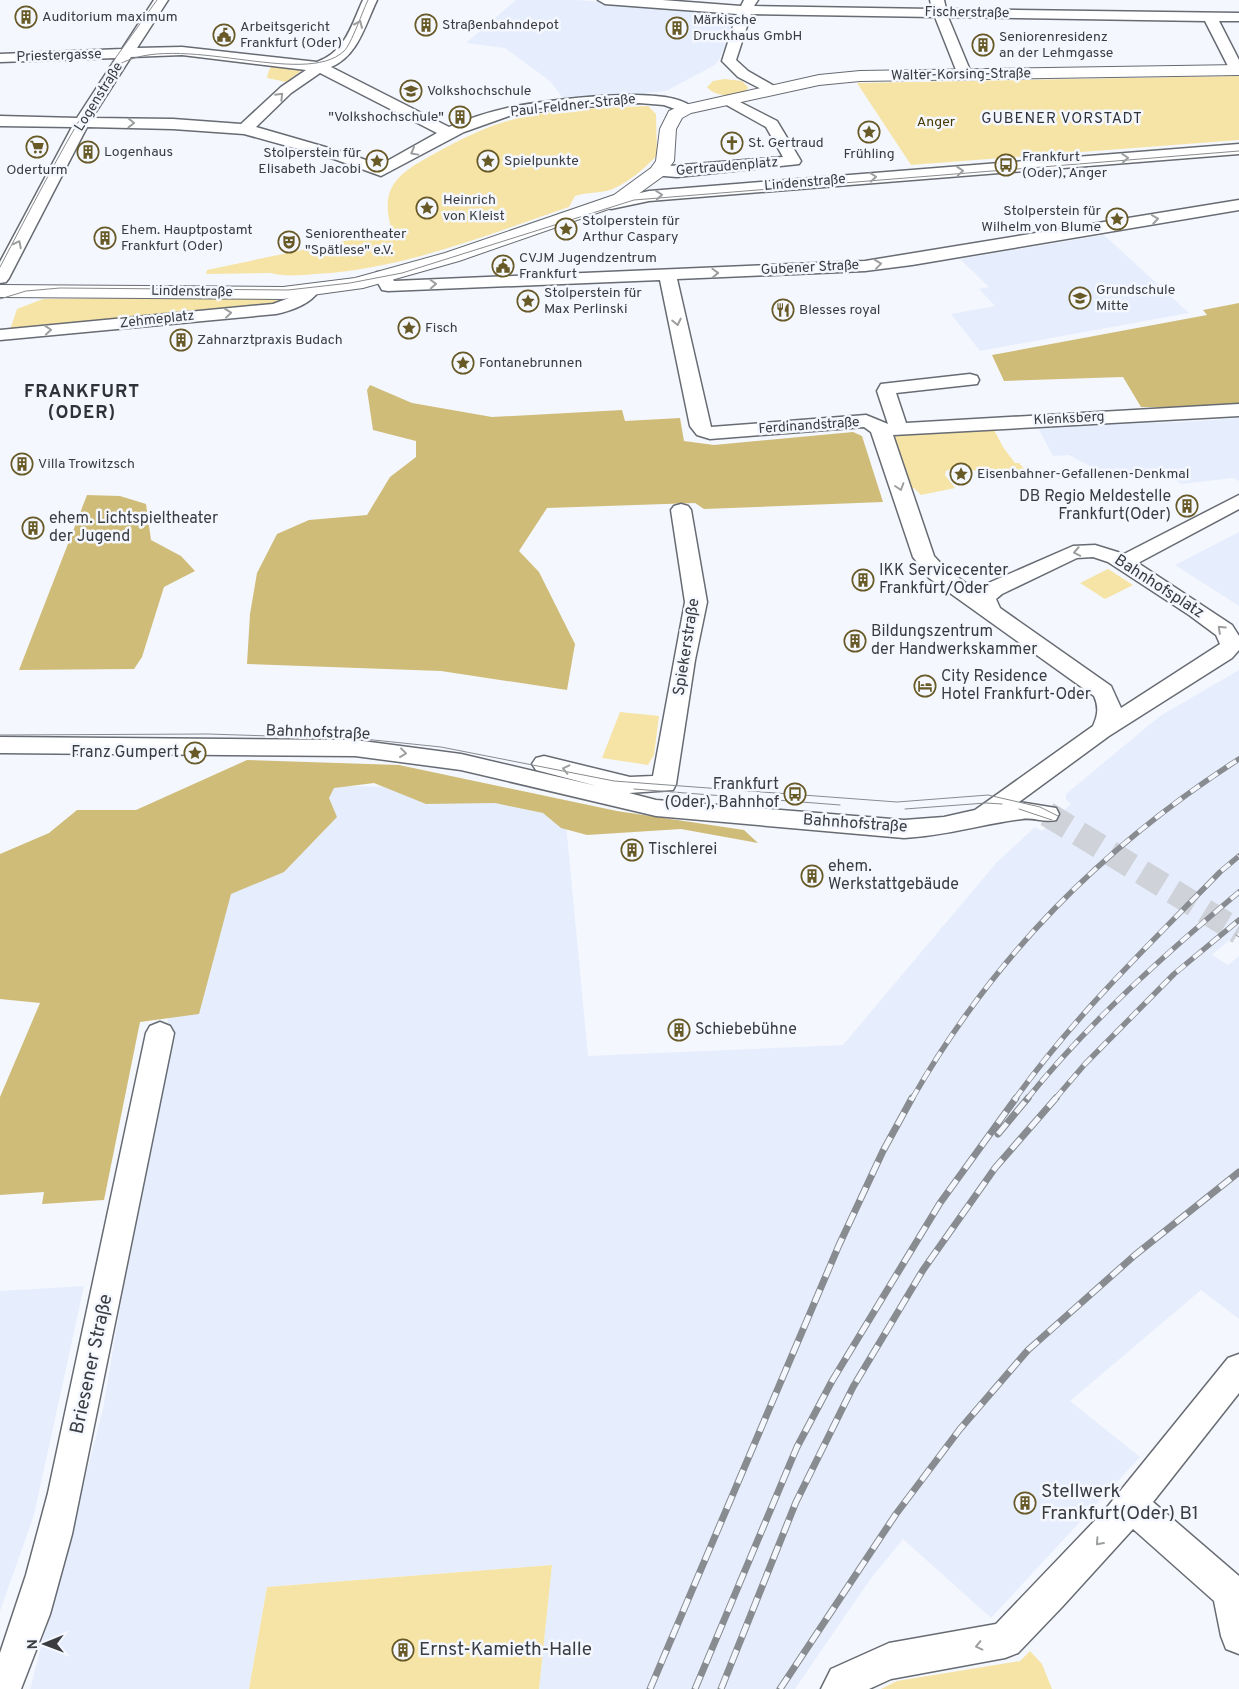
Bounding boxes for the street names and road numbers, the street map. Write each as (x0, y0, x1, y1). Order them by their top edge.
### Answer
street label: Fischerstraße (924, 4, 1010, 22)
street label: Priestergasse (16, 46, 102, 66)
street label: Logenstraße (71, 59, 127, 135)
street label: Walter-Korsing-Straße (891, 65, 1031, 85)
street label: Paul-Feldner-Straße (510, 91, 636, 121)
street label: Gertraudenplatz (675, 154, 779, 180)
street label: Lindenstraße (763, 171, 847, 195)
street label: Gubener Straße (760, 257, 860, 279)
street label: Lindenstraße (151, 283, 233, 301)
street label: Zehmeplatz (119, 308, 195, 332)
street label: Klenksberg (1033, 409, 1105, 429)
street label: Ferdinandstraße (758, 414, 860, 438)
street label: Bahnhofsplatz (1110, 551, 1208, 623)
street label: Spiekerstraße (669, 597, 705, 697)
street label: Bahnhofstraße (265, 721, 371, 745)
street label: Bahnhofstraße (802, 810, 908, 838)
street label: Briesener Straße (65, 1292, 119, 1436)

